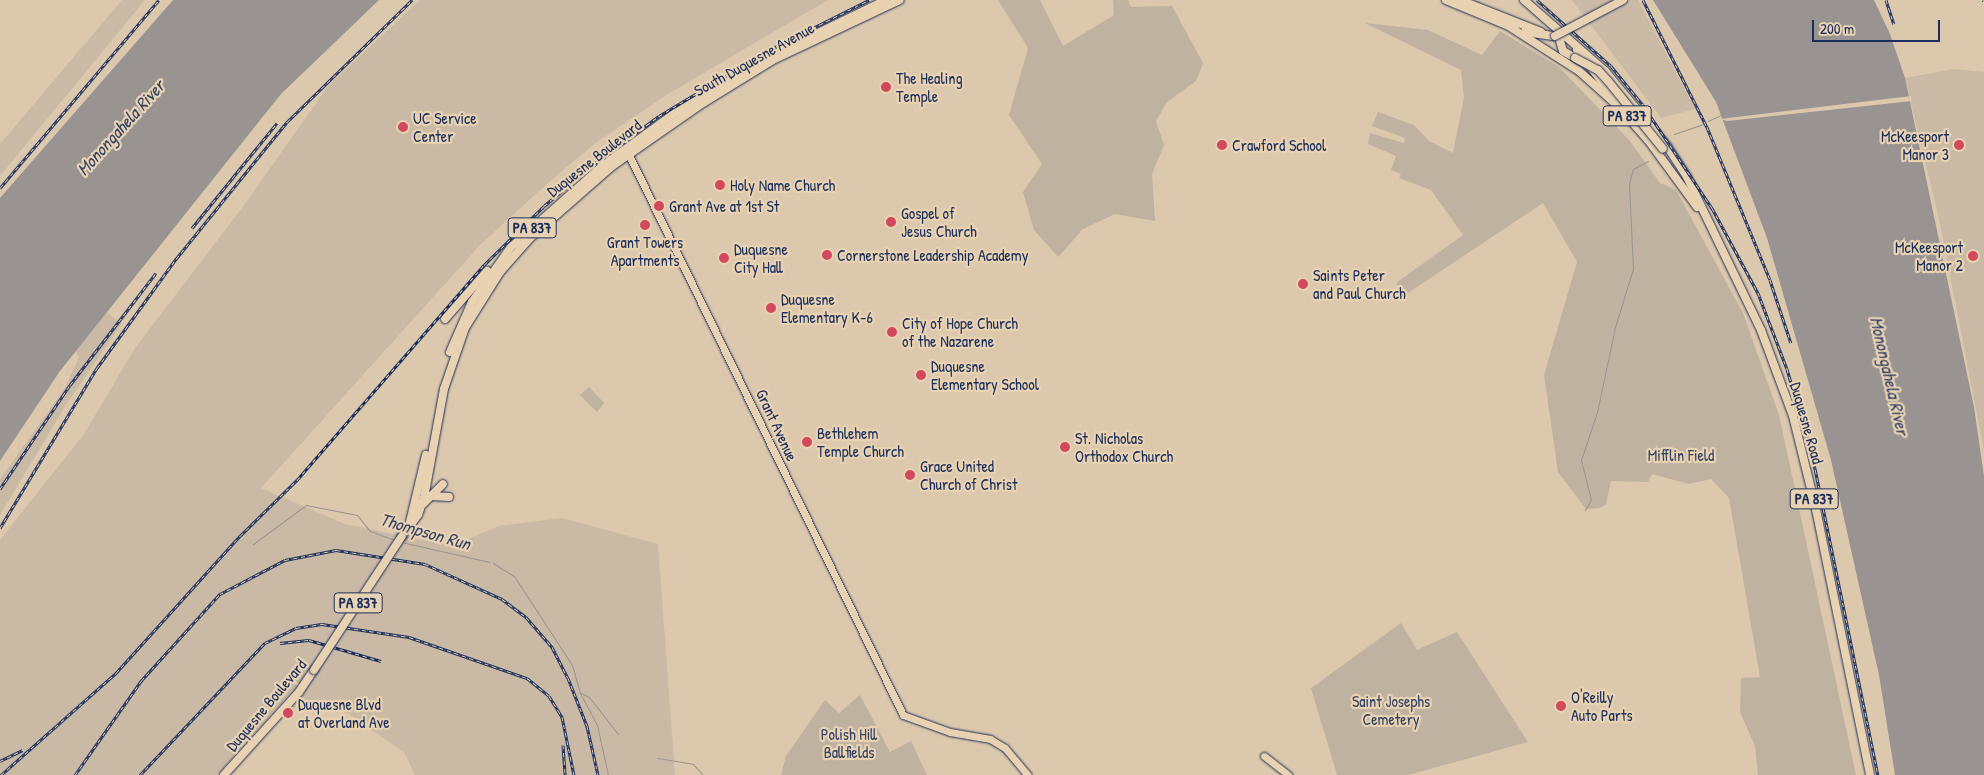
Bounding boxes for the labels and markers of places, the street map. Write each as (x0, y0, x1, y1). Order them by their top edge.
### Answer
place label: The Healing Temple (896, 68, 963, 106)
marker: The Healing Temple (880, 81, 892, 93)
place label: UC Service Center (413, 108, 477, 146)
marker: UC Service Center (397, 121, 409, 133)
place label: McKeesport Manor 3 (1881, 126, 1949, 164)
place label: Crawford School (1232, 135, 1326, 155)
marker: Crawford School (1216, 139, 1228, 151)
marker: McKeesport Manor 3 (1953, 139, 1965, 151)
place label: Holy Name Church (730, 175, 835, 195)
marker: Holy Name Church (714, 179, 726, 191)
place label: Grant Ave at 1st St (669, 196, 779, 216)
marker: Grant Ave at 1st St (653, 200, 665, 212)
place label: Gospel of Jesus Church (901, 203, 977, 241)
marker: Gospel of Jesus Church (885, 216, 897, 228)
marker: Grant Towers Apartments (639, 219, 651, 231)
place label: Grant Towers Apartments (607, 232, 683, 270)
place label: McKeesport Manor 2 (1895, 237, 1963, 275)
place label: Duquesne City Hall (734, 239, 788, 277)
place label: Cornerstone Leadership Academy (837, 245, 1028, 265)
marker: Cornerstone Leadership Academy (821, 249, 833, 261)
marker: McKeesport Manor 2 (1967, 250, 1979, 262)
marker: Duquesne City Hall (718, 252, 730, 264)
place label: Saints Peter and Paul Church (1313, 265, 1406, 303)
marker: Saints Peter and Paul Church (1297, 278, 1309, 290)
place label: Duquesne Elementary K-6 (781, 289, 873, 327)
marker: Duquesne Elementary K-6 (765, 302, 777, 314)
place label: City of Hope Church of the Nazarene (902, 313, 1018, 351)
marker: City of Hope Church of the Nazarene (886, 326, 898, 338)
place label: Duquesne Elementary School (931, 356, 1039, 394)
marker: Duquesne Elementary School (915, 369, 927, 381)
place label: Bethlehem Temple Church (817, 423, 904, 461)
place label: St. Nicholas Orthodox Church (1075, 428, 1173, 466)
marker: Bethlehem Temple Church (801, 436, 813, 448)
marker: St. Nicholas Orthodox Church (1059, 441, 1071, 453)
place label: Grace United Church of Christ (920, 456, 1017, 494)
marker: Grace United Church of Christ (904, 469, 916, 481)
place label: O'Reilly Auto Parts (1571, 687, 1633, 725)
place label: Duquesne Blvd at Overland Ave (298, 694, 390, 732)
marker: O'Reilly Auto Parts (1555, 700, 1567, 712)
marker: Duquesne Blvd at Overland Ave (282, 707, 294, 719)

